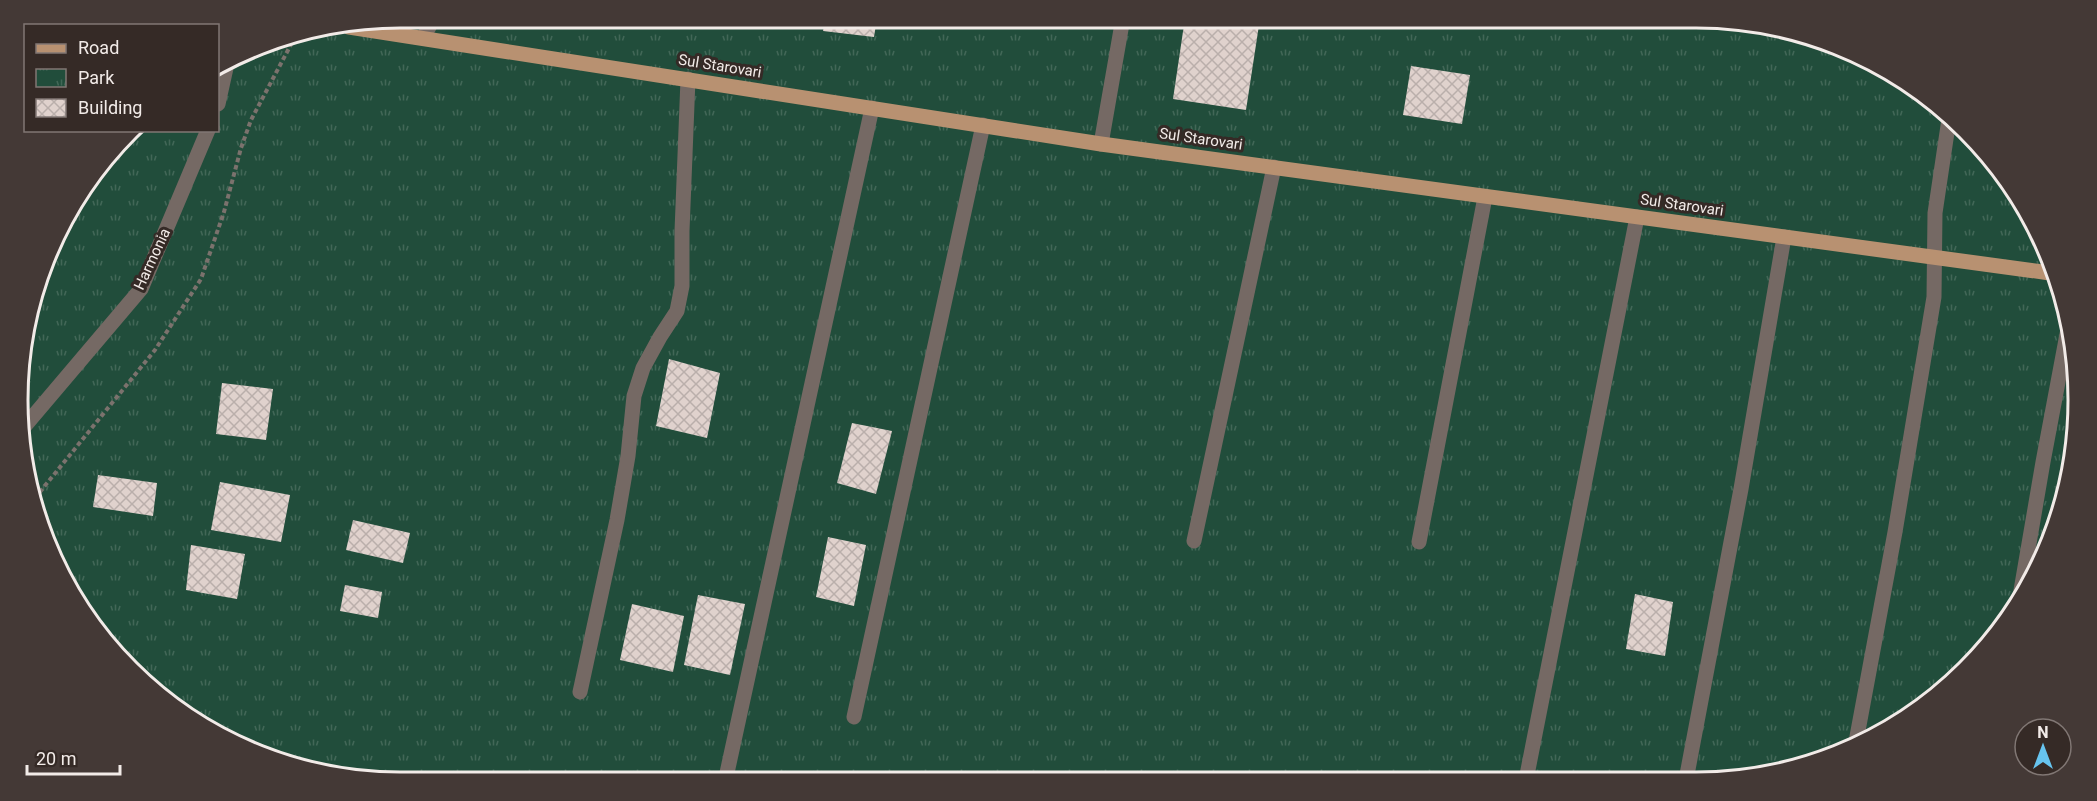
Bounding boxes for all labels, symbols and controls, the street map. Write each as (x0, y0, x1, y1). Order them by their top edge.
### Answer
legend (24, 24, 219, 132)
text: Road (78, 37, 119, 58)
street label: Sul Starovari (677, 51, 763, 81)
text: Park (78, 67, 115, 88)
text: Building (78, 97, 142, 118)
street label: Sul Starovari (1158, 124, 1244, 154)
street label: Sul Starovari (1639, 190, 1725, 220)
street label: Harmonia (130, 225, 174, 293)
north arrow (2013, 717, 2073, 777)
text: N (2037, 723, 2049, 742)
scale bar (27, 738, 120, 776)
text: 20 m (36, 748, 76, 769)

